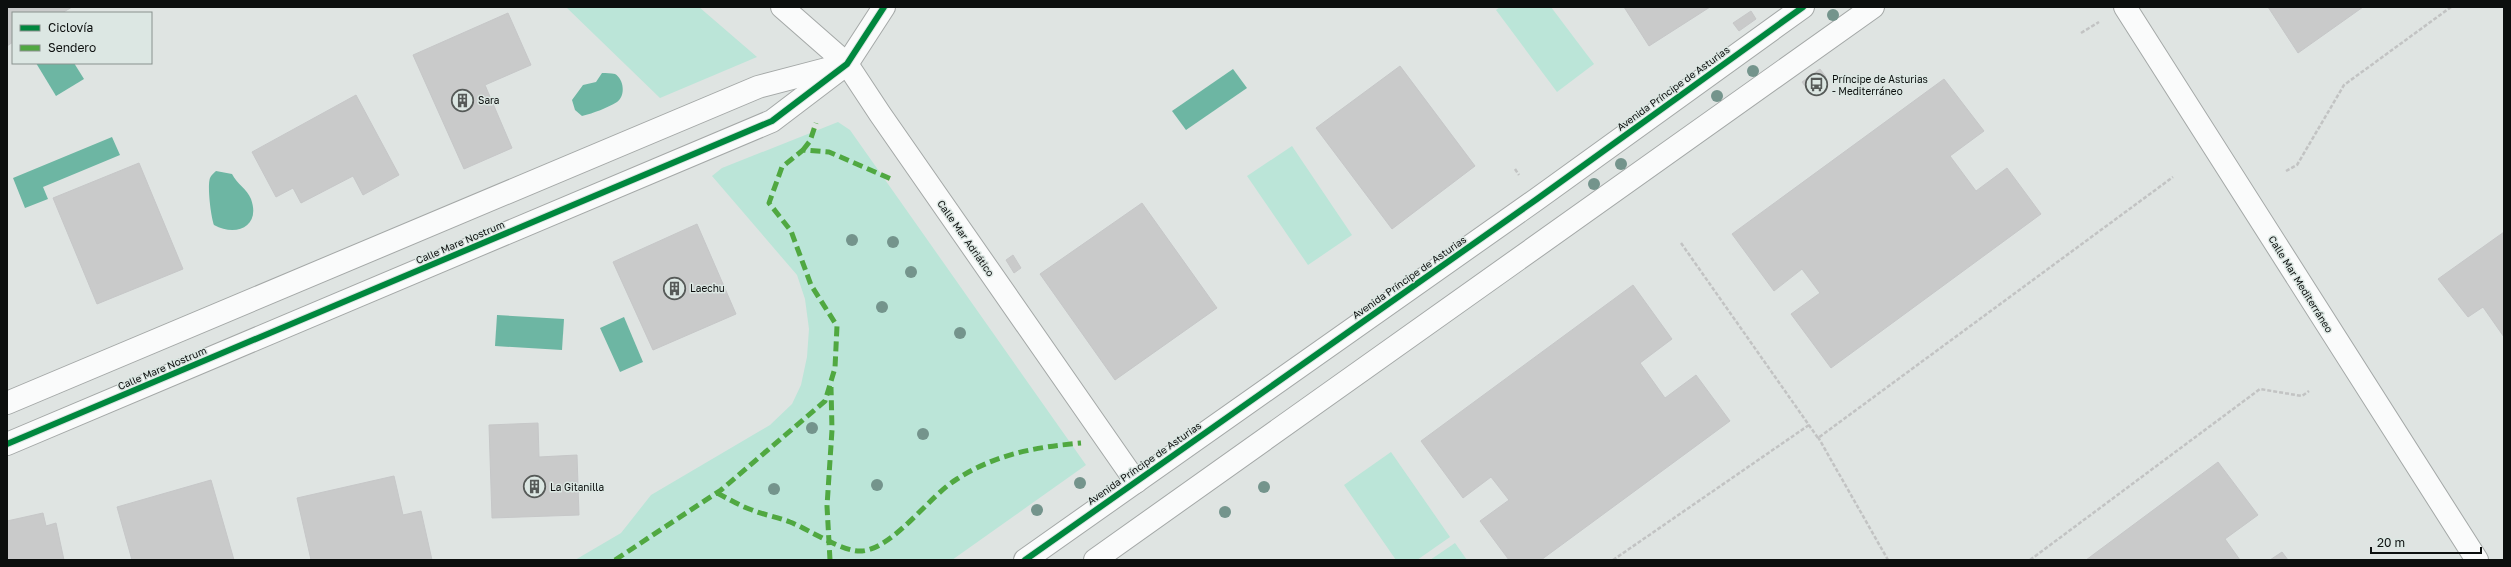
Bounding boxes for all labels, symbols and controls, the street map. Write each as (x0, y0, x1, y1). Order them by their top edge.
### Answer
legend (12, 12, 152, 64)
text: Ciclovía (48, 20, 93, 35)
text: Sendero (48, 40, 96, 55)
street label: Avenida Príncipe de Asturias (1614, 43, 1732, 133)
bus stop icon: Príncipe de Asturias - Mediterráneo (1803, 72, 1829, 98)
place label: Príncipe de Asturias - Mediterráneo (1832, 73, 1928, 97)
building icon: Sara (449, 87, 475, 113)
place label: Sara (478, 94, 500, 106)
street label: Calle Mar Adriático (935, 197, 997, 279)
street label: Calle Mare Nostrum (414, 218, 506, 266)
street label: Avenida Príncipe de Asturias (1350, 233, 1468, 321)
street label: Calle Mar Mediterráneo (2266, 233, 2336, 335)
building icon: Laechu (662, 275, 688, 301)
place label: Laechu (690, 282, 725, 294)
street label: Calle Mare Nostrum (116, 344, 208, 392)
street label: Avenida Príncipe de Asturias (1085, 419, 1203, 507)
building icon: La Gitanilla (522, 474, 548, 500)
place label: La Gitanilla (550, 481, 604, 493)
scale bar (2371, 529, 2481, 555)
text: 20 m (2377, 535, 2405, 550)

